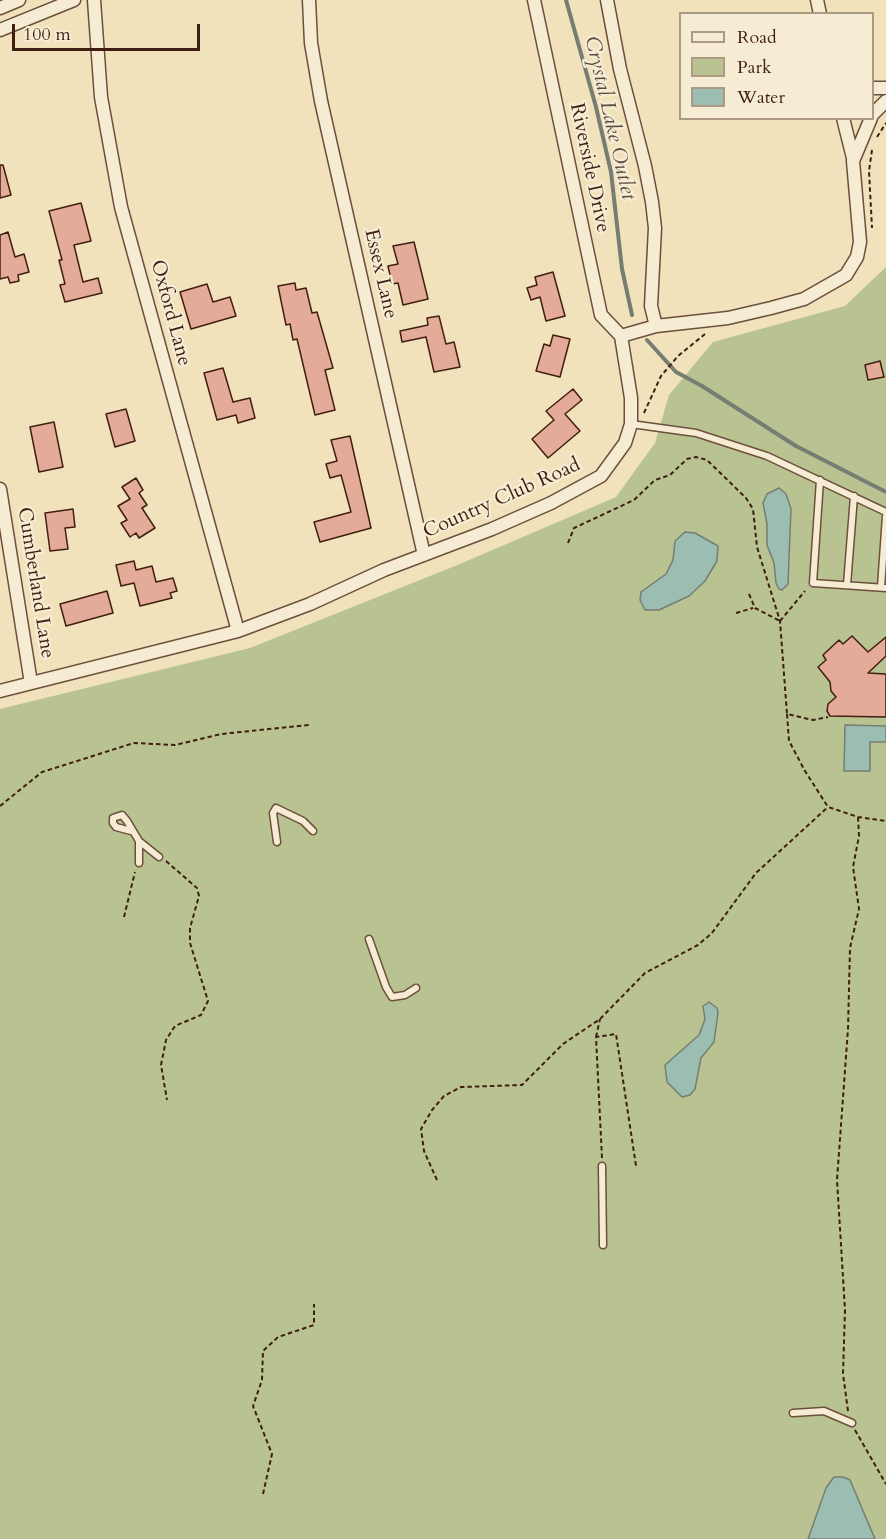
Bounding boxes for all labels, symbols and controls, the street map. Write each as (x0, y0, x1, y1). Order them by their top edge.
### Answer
scale bar (15, 12, 202, 50)
legend (679, 12, 874, 120)
text: 100 m (23, 22, 71, 47)
text: Road (737, 25, 777, 50)
water label: Crystal Lake Outlet (578, 34, 640, 202)
text: Park (737, 55, 772, 80)
text: Water (737, 85, 785, 110)
street label: Riverside Drive (564, 101, 614, 235)
street label: Essex Lane (358, 227, 402, 321)
street label: Oxford Lane (144, 257, 196, 369)
street label: Country Club Road (420, 454, 584, 544)
street label: Cumberland Lane (11, 506, 59, 660)

